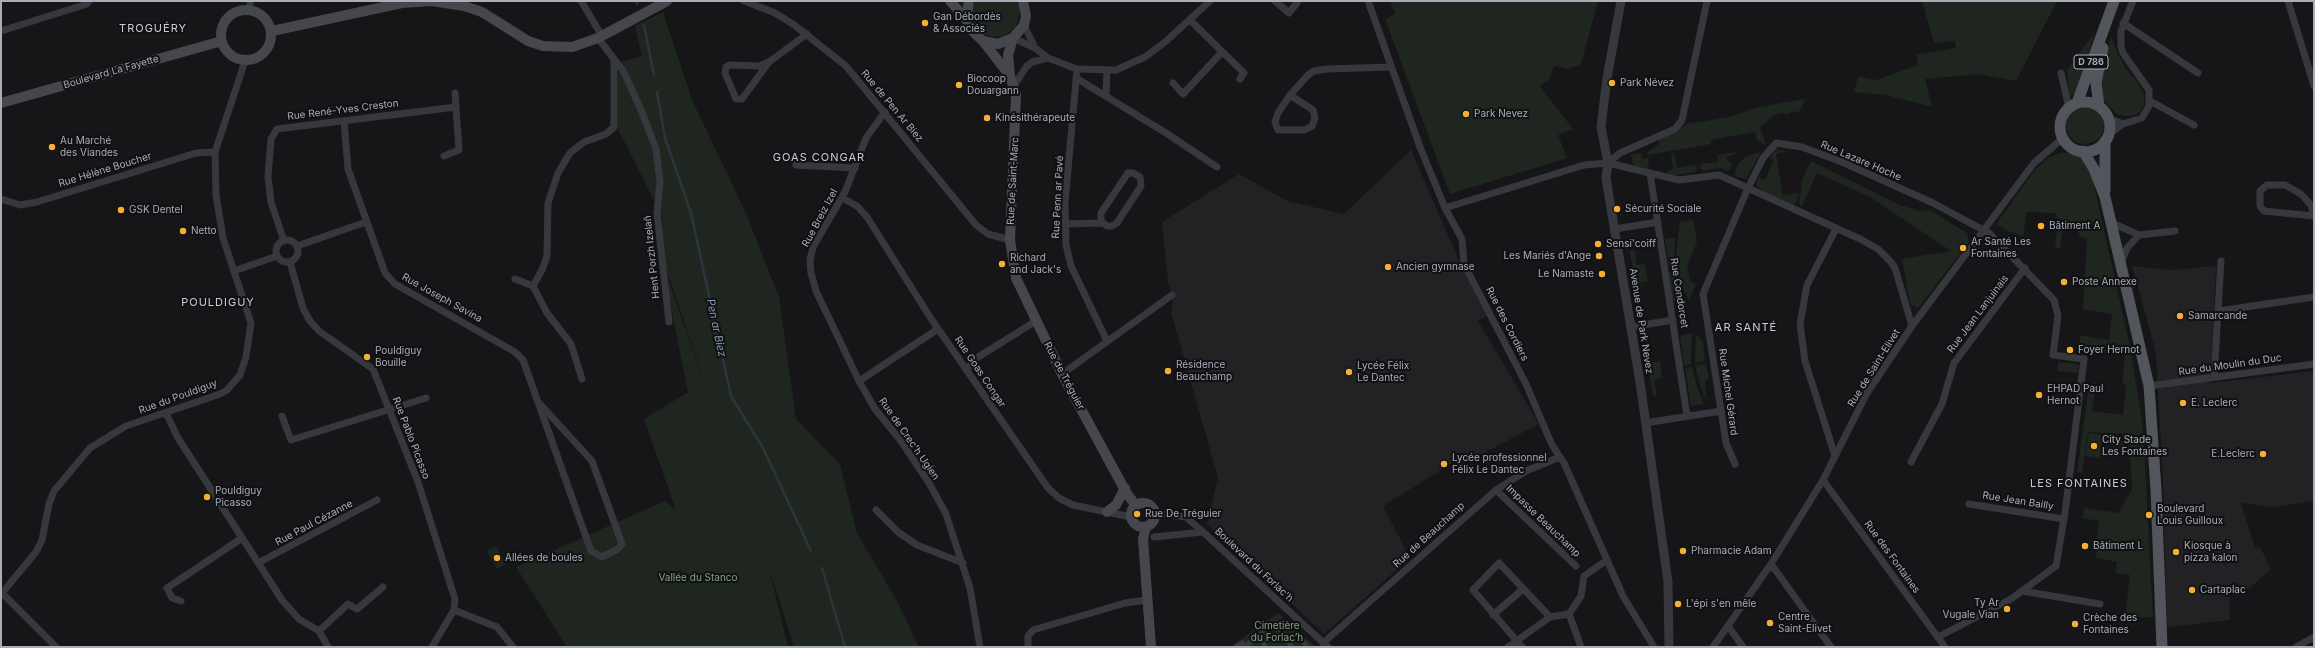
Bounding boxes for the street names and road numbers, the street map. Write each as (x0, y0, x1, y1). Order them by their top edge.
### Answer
street label: Boulevard La Fayette (62, 53, 160, 91)
road number: D 786 (2074, 55, 2108, 69)
street label: Rue de Pen Ar Biez (858, 68, 926, 144)
street label: Rue René-Yves Creston (287, 97, 399, 123)
street label: Rue de Saint-Marc (1005, 137, 1021, 225)
street label: Rue Lazare Hoche (1819, 139, 1903, 183)
street label: Rue Hélène Boucher (57, 150, 153, 190)
street label: Rue Penn ar Pavé (1050, 155, 1066, 239)
street label: Rue Breiz Izel (800, 187, 840, 249)
street label: Hent Porzh Izelañ (642, 215, 662, 299)
street label: Rue Condorcet (1668, 257, 1690, 329)
street label: Avenue de Park Nevez (1627, 267, 1655, 375)
street label: Rue Joseph Savina (400, 271, 484, 325)
street label: Rue Jean Lanjuinais (1945, 273, 2011, 355)
street label: Rue des Cordiers (1483, 285, 1531, 363)
street label: Rue de Saint-Elivet (1845, 327, 1903, 409)
street label: Rue Goas Congar (952, 334, 1008, 410)
street label: Rue de Tréguier (1041, 340, 1087, 412)
street label: Rue Michel Gérard (1716, 348, 1740, 436)
street label: Rue du Moulin du Duc (2178, 352, 2282, 378)
street label: Rue du Pouldiguy (137, 377, 219, 417)
street label: Rue Pablo Picasso (390, 395, 432, 481)
street label: Rue de Crec'h Ugien (876, 396, 942, 482)
street label: Impasse Beauchamp (1503, 482, 1583, 560)
street label: Rue Jean Bailly (1981, 489, 2055, 513)
street label: Rue Paul Cézanne (273, 498, 355, 548)
street label: Rue de Beauchamp (1391, 500, 1467, 570)
street label: Rue des Fontaines (1862, 518, 1922, 596)
street label: Boulevard du Forlac'h (1212, 525, 1296, 605)

